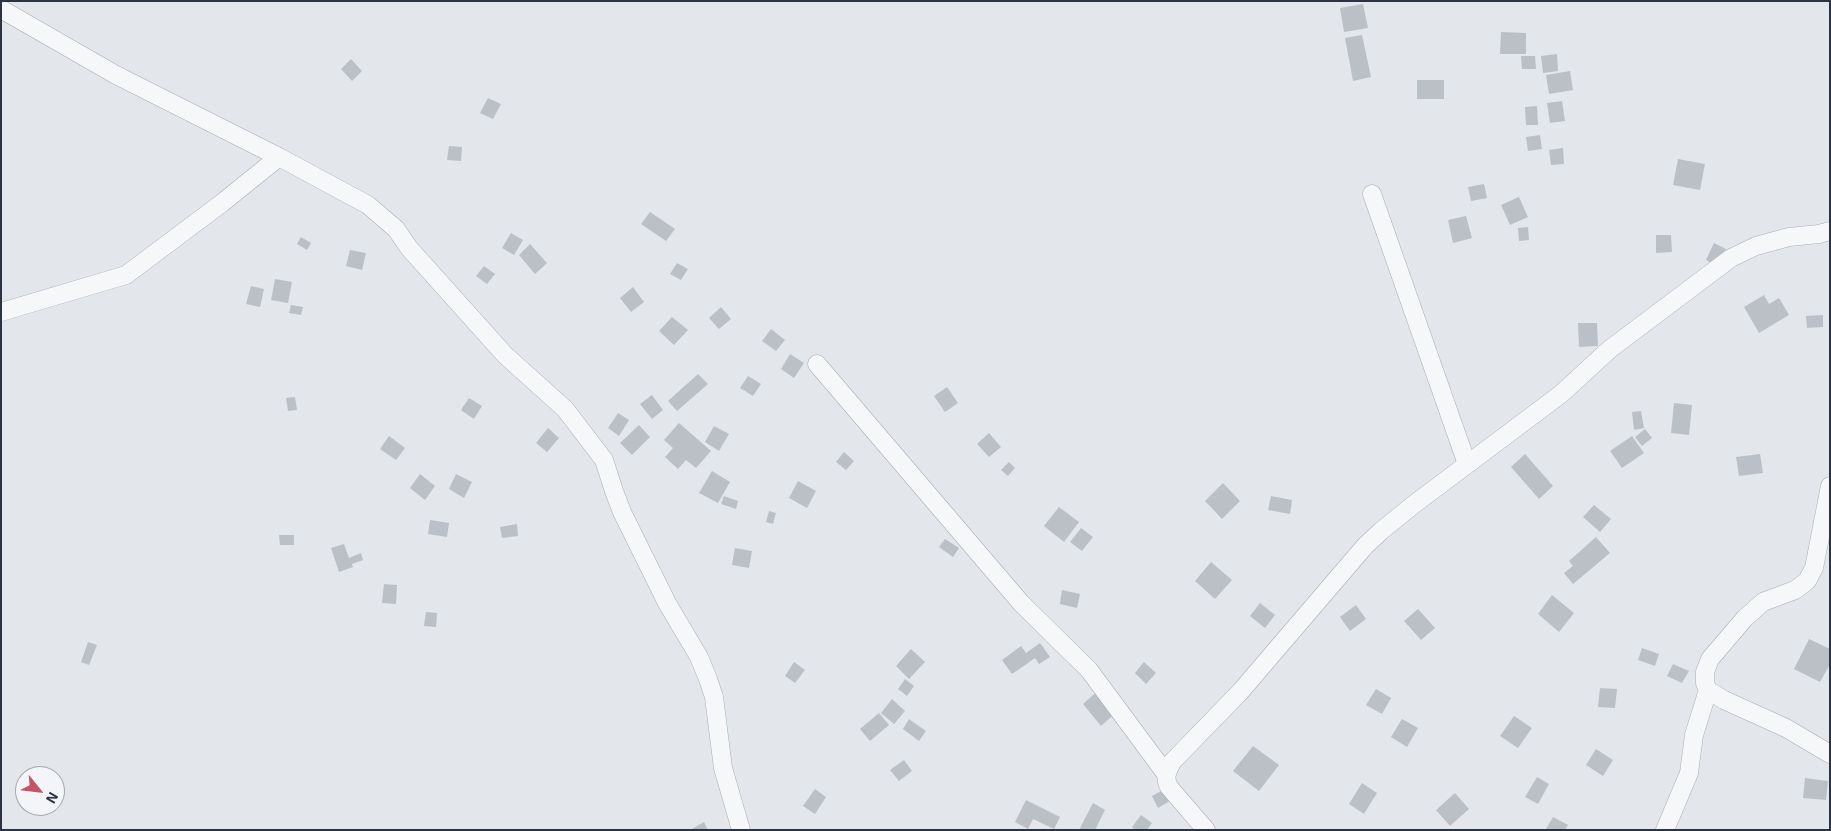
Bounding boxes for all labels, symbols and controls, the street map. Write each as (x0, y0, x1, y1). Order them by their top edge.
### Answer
north arrow (15, 766, 65, 816)
text: N (43, 789, 63, 807)

